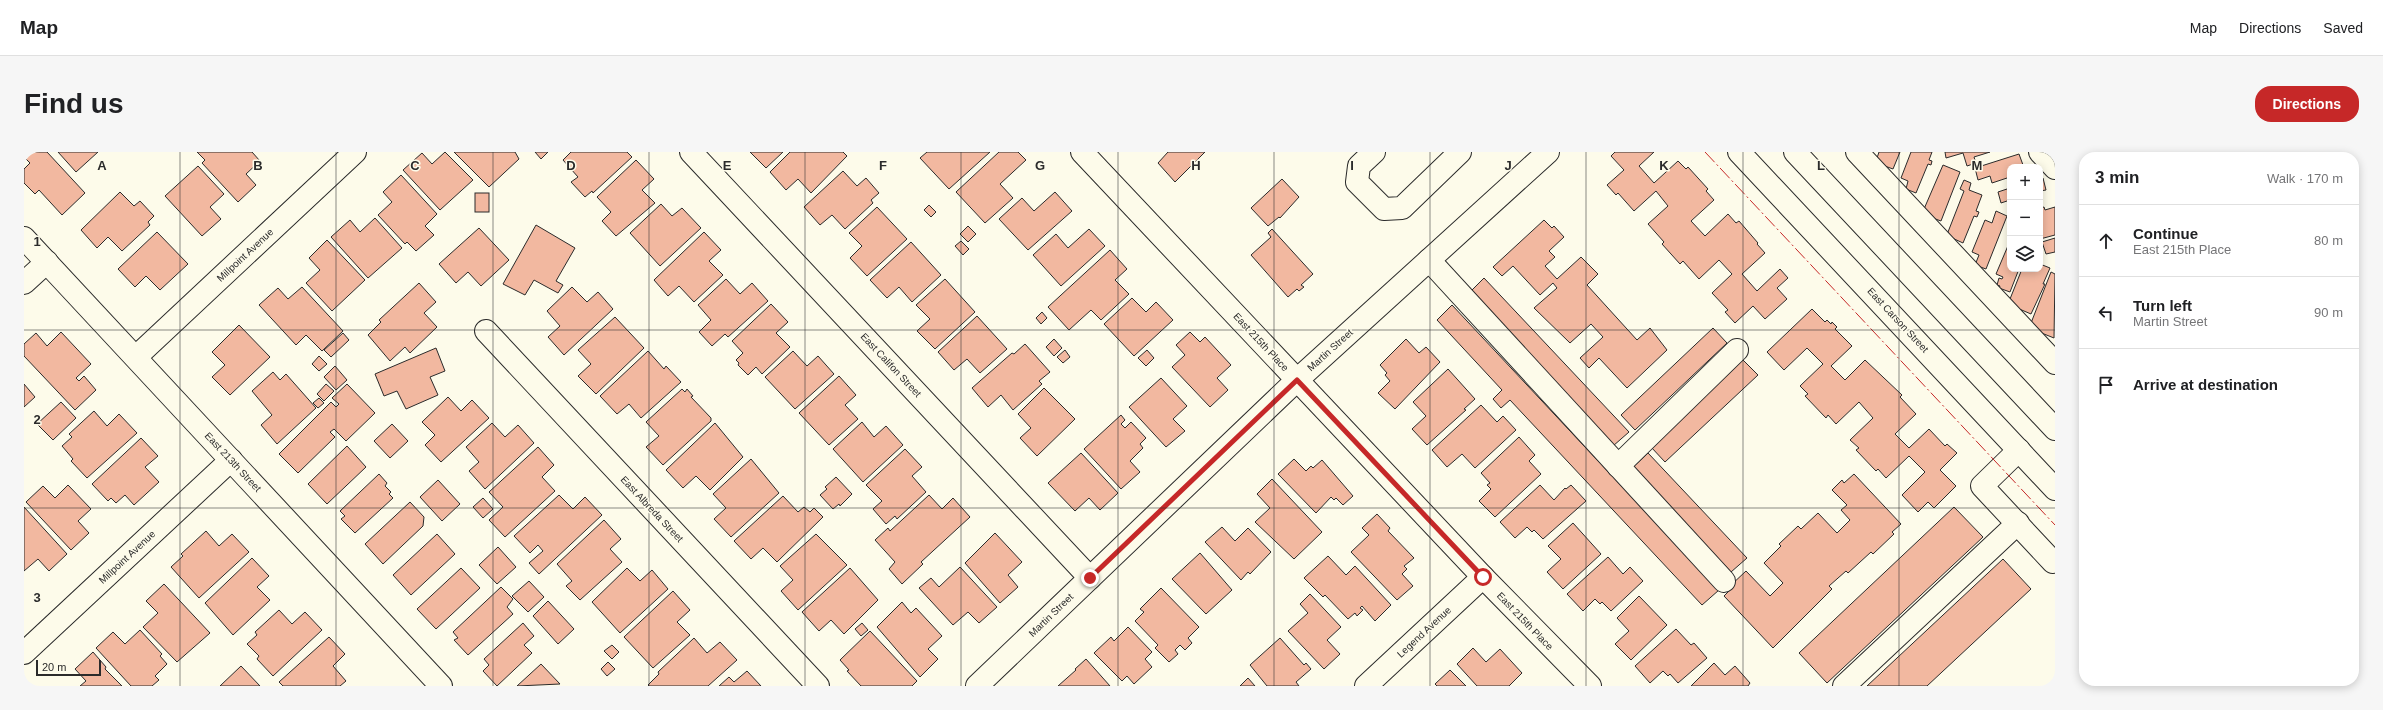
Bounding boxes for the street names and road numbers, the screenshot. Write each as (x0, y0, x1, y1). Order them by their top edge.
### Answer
street label: Millpoint Avenue (215, 226, 276, 284)
street label: East Carson Street (1865, 285, 1931, 355)
street label: East 215th Place (1231, 311, 1291, 374)
street label: Martin Street (1305, 327, 1355, 373)
street label: East Califon Street (859, 331, 924, 399)
street label: East 213th Street (203, 430, 264, 494)
street label: East Albreda Street (619, 474, 686, 544)
street label: Millpoint Avenue (97, 528, 158, 586)
street label: East 215th Place (1495, 590, 1556, 652)
street label: Martin Street (1027, 591, 1076, 639)
street label: Legend Avenue (1395, 604, 1453, 660)

